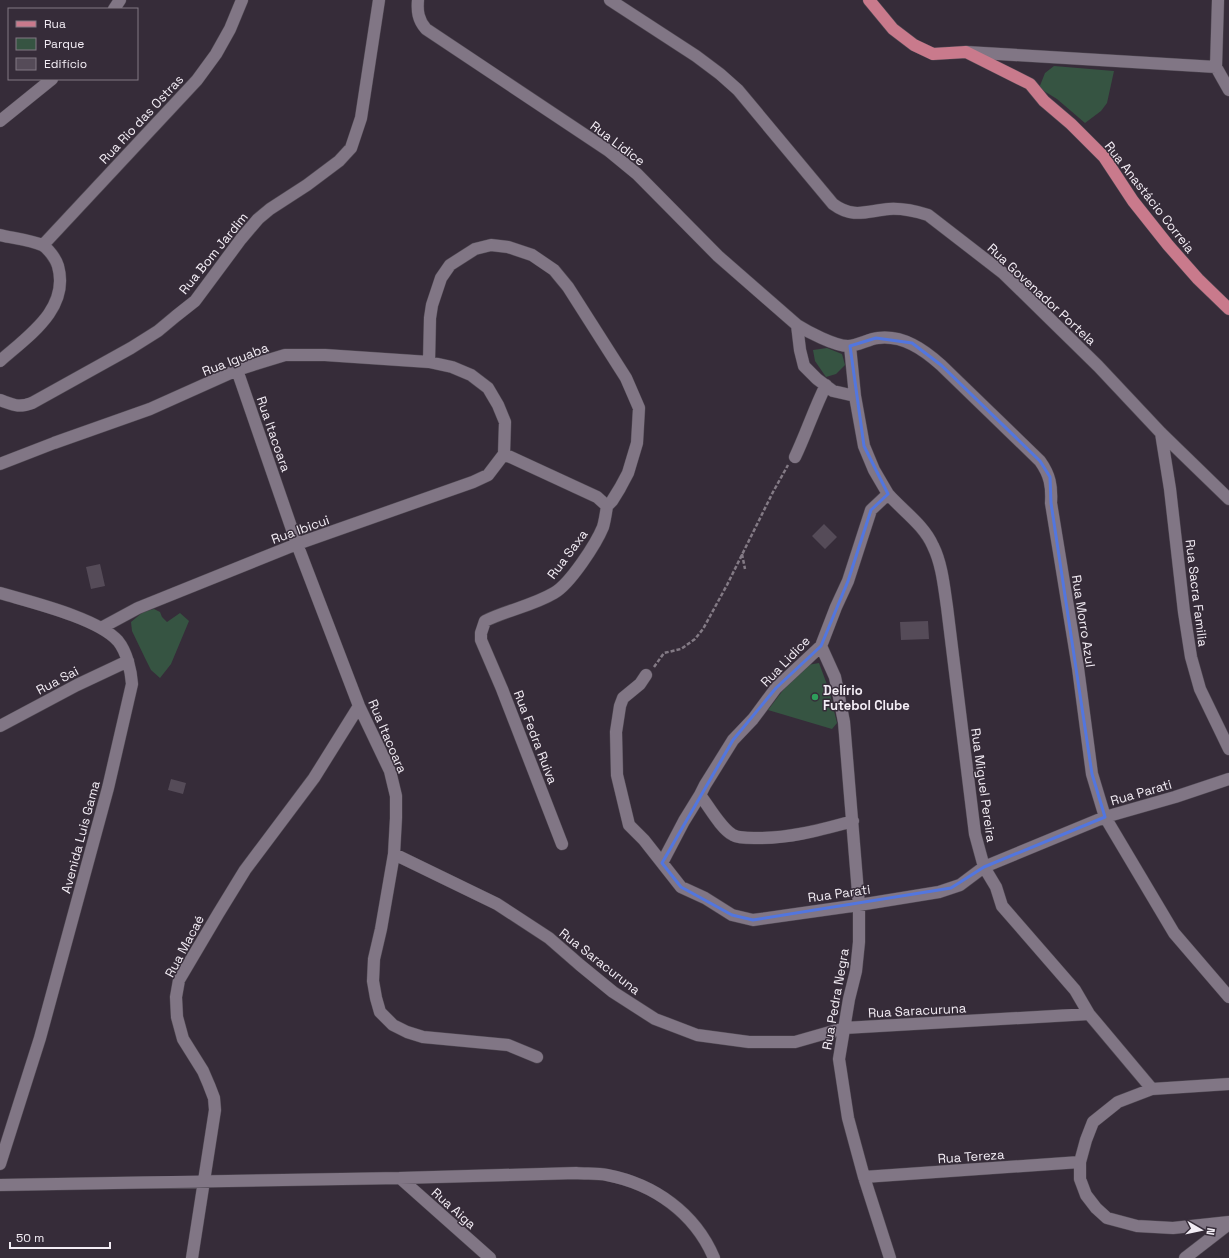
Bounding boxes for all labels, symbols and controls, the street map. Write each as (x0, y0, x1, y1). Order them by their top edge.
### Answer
legend (8, 8, 138, 80)
text: Rua (44, 16, 66, 32)
text: Parque (44, 36, 84, 52)
text: Edifício (44, 56, 87, 72)
street label: Rua Rio das Ostras (96, 71, 187, 168)
street label: Rua Lidice (587, 117, 648, 170)
street label: Rua Anastácio Correia (1101, 138, 1199, 257)
street label: Rua Bom Jardim (175, 209, 252, 298)
street label: Rua Govenador Portela (984, 240, 1100, 349)
street label: Rua Iguaba (200, 339, 271, 380)
street label: Rua Itacoara (253, 394, 295, 475)
street label: Rua Ibicui (269, 511, 332, 548)
street label: Rua Saxa (543, 526, 592, 582)
street label: Rua Sacra Familia (1181, 538, 1212, 648)
street label: Rua Morro Azul (1068, 574, 1099, 668)
street label: Rua Lidice (757, 632, 814, 690)
street label: Rua Sai (33, 662, 81, 699)
place label: Delírio Futebol Clube (823, 682, 910, 714)
street label: Rua Fedra Ruiva (510, 688, 561, 787)
marker: Delírio Futebol Clube (810, 692, 820, 702)
street label: Rua Itacoara (364, 697, 411, 776)
street label: Rua Miguel Pereira (967, 727, 1000, 844)
street label: Rua Parati (1109, 776, 1174, 809)
street label: Avenida Luis Gama (57, 778, 104, 895)
street label: Rua Parati (807, 881, 871, 906)
street label: Rua Macaé (161, 912, 208, 980)
street label: Rua Saracuruna (556, 924, 644, 999)
street label: Rua Pedra Negra (818, 946, 853, 1051)
street label: Rua Saracuruna (867, 999, 967, 1022)
street label: Rua Tereza (937, 1146, 1006, 1167)
street label: Rua Aiga (428, 1184, 480, 1233)
north arrow (1181, 1210, 1221, 1250)
scale bar (10, 1224, 110, 1250)
text: N (1203, 1227, 1218, 1236)
text: 50 m (16, 1230, 44, 1246)

